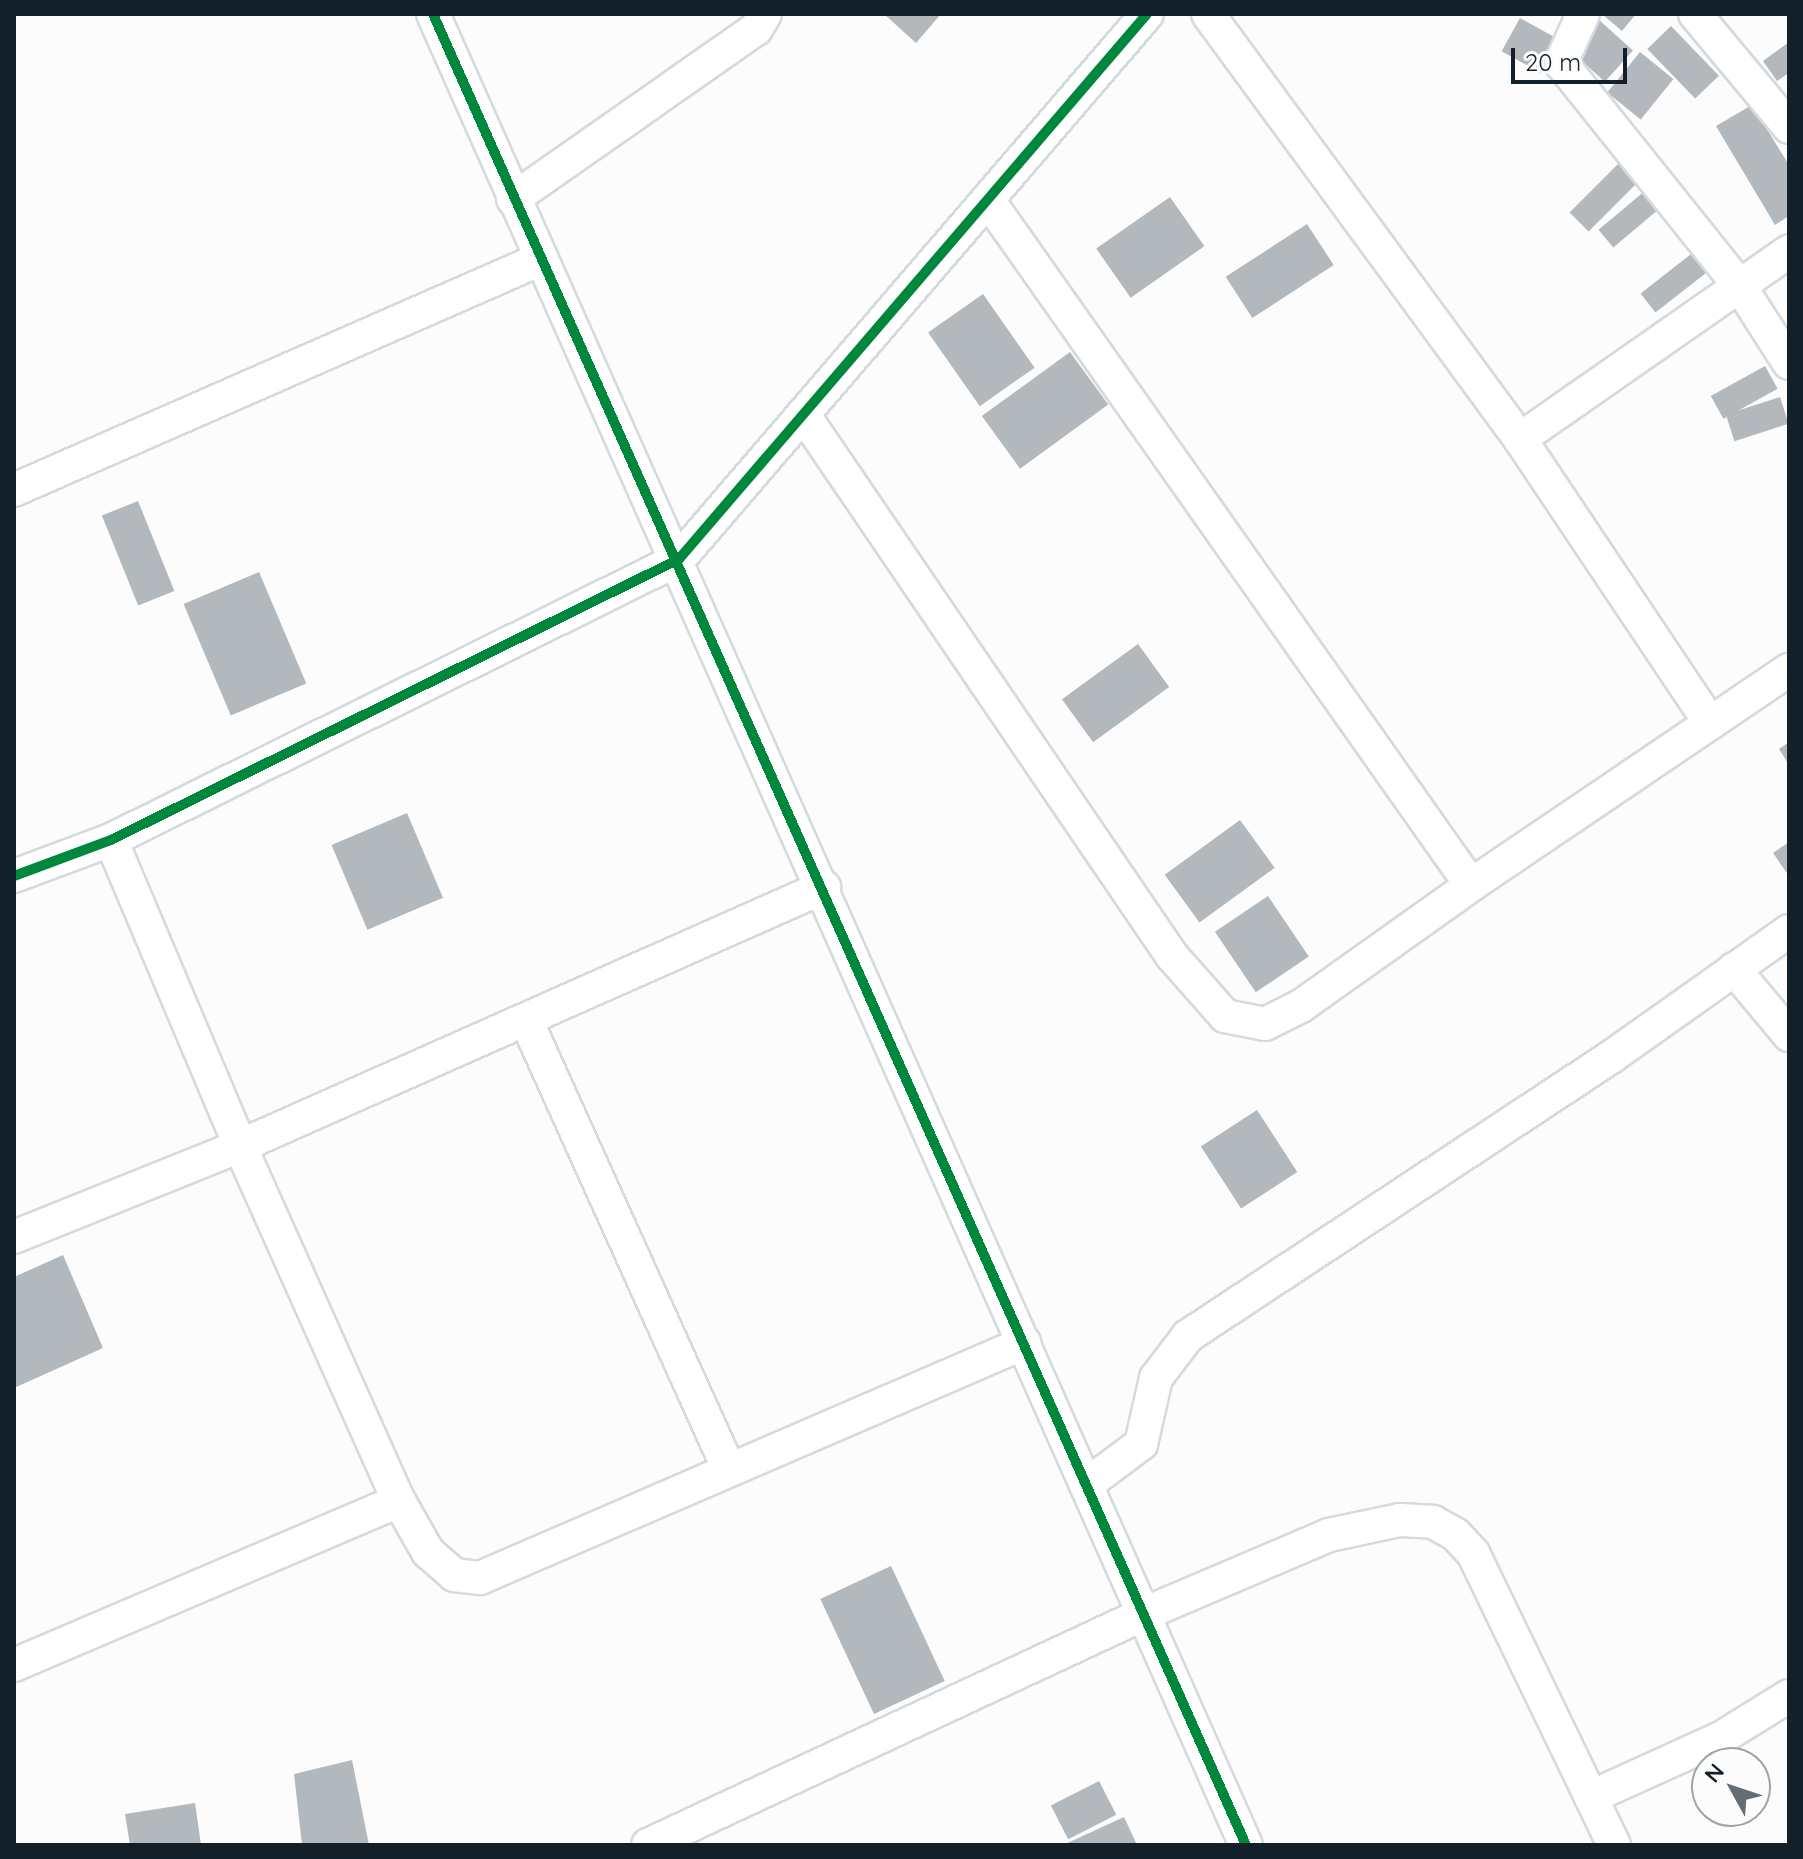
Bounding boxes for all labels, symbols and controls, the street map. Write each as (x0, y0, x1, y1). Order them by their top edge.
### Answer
scale bar (1515, 32, 1631, 82)
text: 20 m (1525, 47, 1581, 77)
north arrow (1691, 1747, 1771, 1827)
text: N (1698, 1758, 1730, 1788)

